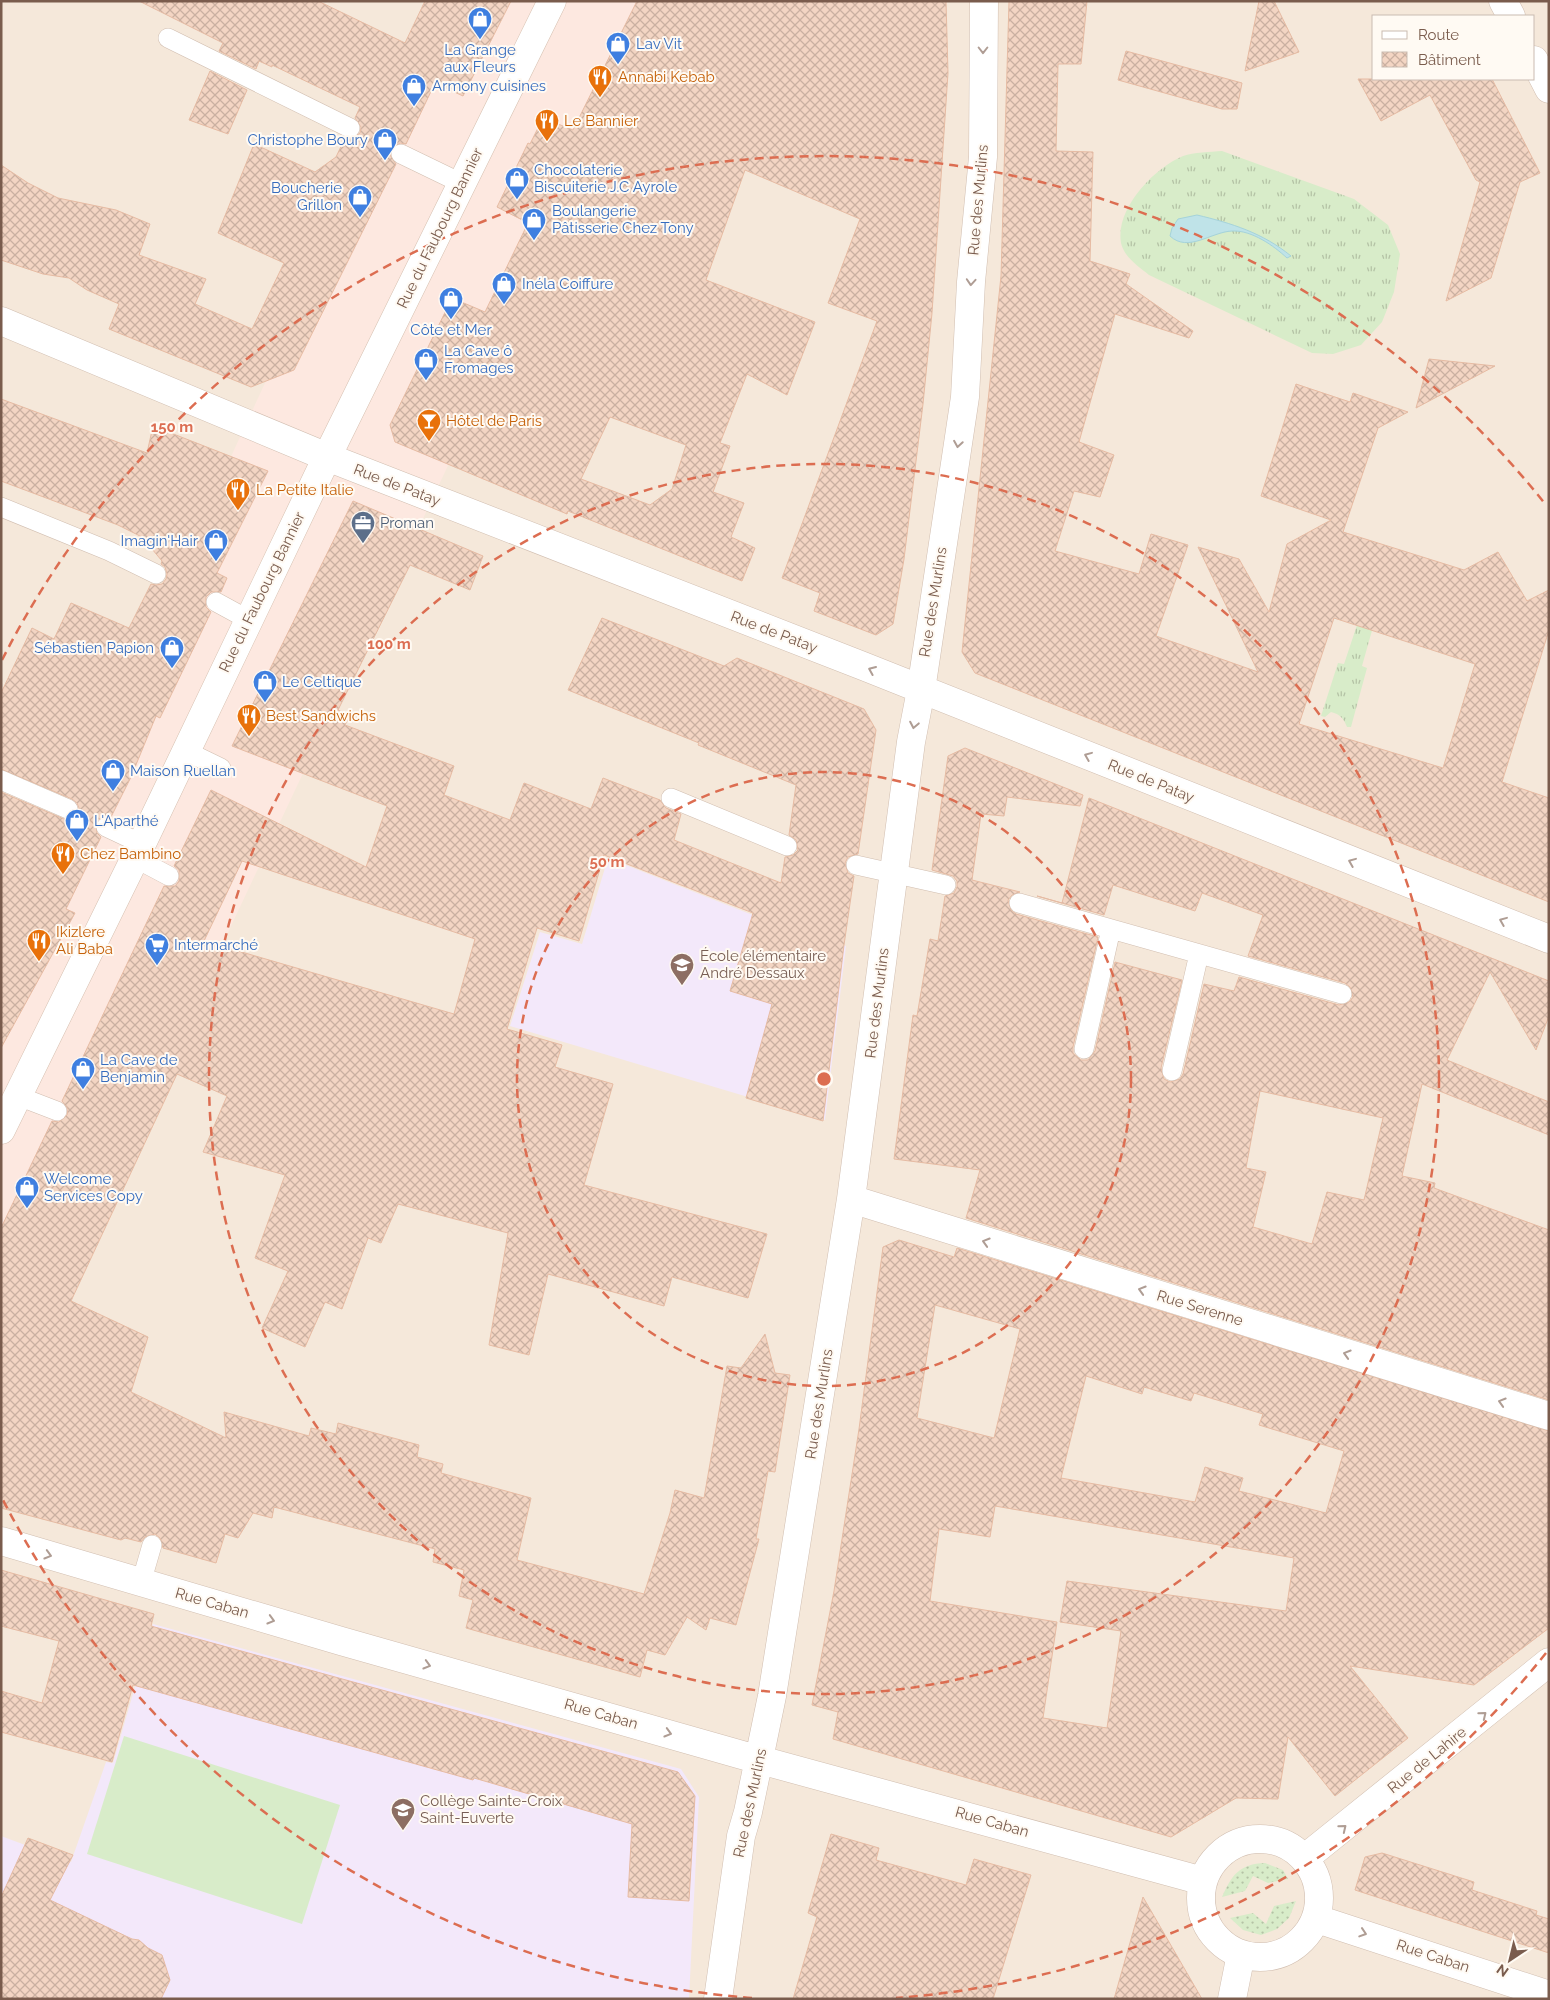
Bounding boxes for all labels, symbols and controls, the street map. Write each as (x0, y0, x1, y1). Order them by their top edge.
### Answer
shop icon: La Grange aux Fleurs (467, 6, 493, 40)
legend (1372, 15, 1535, 80)
text: Route (1418, 26, 1459, 44)
shop icon: Lav Vit (605, 31, 631, 65)
place label: Lav Vit (636, 35, 682, 53)
place label: La Grange aux Fleurs (444, 41, 516, 76)
one-way arrow (978, 46, 988, 54)
text: Bâtiment (1418, 51, 1481, 69)
restaurant icon: Annabi Kebab (587, 64, 613, 98)
place label: Annabi Kebab (618, 68, 715, 86)
shop icon: Armony cuisines (401, 73, 427, 107)
place label: Armony cuisines (432, 77, 546, 95)
restaurant icon: Le Bannier (534, 108, 560, 142)
place label: Le Bannier (564, 112, 639, 130)
shop icon: Christophe Boury (372, 127, 398, 161)
place label: Christophe Boury (248, 131, 368, 149)
street label: Rue du Faubourg Bannier (393, 144, 487, 311)
street label: Rue des Murlins (964, 144, 992, 256)
place label: Chocolaterie Biscuiterie J.C Ayrole (534, 161, 677, 196)
shop icon: Chocolaterie Biscuiterie J.C Ayrole (504, 166, 530, 200)
place label: Boucherie Grillon (271, 179, 342, 214)
shop icon: Boucherie Grillon (347, 184, 373, 218)
place label: Boulangerie Pâtisserie Chez Tony (552, 202, 694, 237)
shop icon: Boulangerie Pâtisserie Chez Tony (521, 207, 547, 241)
shop icon: Inéla Coiffure (491, 271, 517, 305)
place label: Inéla Coiffure (522, 275, 613, 293)
one-way arrow (966, 278, 977, 286)
shop icon: Côte et Mer (438, 286, 464, 320)
place label: Côte et Mer (410, 321, 492, 339)
place label: La Cave ô Fromages (444, 342, 514, 377)
shop icon: La Cave ô Fromages (413, 347, 439, 381)
bar icon: Hôtel de Paris (416, 408, 442, 442)
place label: Hôtel de Paris (446, 412, 542, 430)
text: 150 m (151, 418, 193, 436)
one-way arrow (953, 439, 963, 448)
street label: Rue de Patay (351, 460, 443, 510)
restaurant icon: La Petite Italie (225, 477, 251, 511)
place label: La Petite Italie (256, 481, 354, 499)
street label: Rue du Faubourg Bannier (215, 508, 309, 675)
office icon: Proman (350, 510, 376, 544)
place label: Proman (380, 514, 434, 532)
shop icon: Imagin'Hair (203, 528, 229, 562)
place label: Imagin'Hair (121, 532, 199, 550)
street label: Rue des Murlins (915, 546, 951, 658)
street label: Rue de Patay (728, 607, 820, 657)
shop icon: Sébastien Papion (159, 635, 185, 669)
text: 100 m (367, 635, 411, 653)
place label: Sébastien Papion (34, 639, 154, 657)
one-way arrow (868, 665, 877, 676)
shop icon: Le Celtique (252, 669, 278, 703)
place label: Le Celtique (282, 673, 362, 691)
restaurant icon: Best Sandwichs (236, 703, 262, 737)
place label: Best Sandwichs (266, 707, 376, 725)
one-way arrow (909, 721, 920, 730)
one-way arrow (1084, 752, 1092, 762)
street label: Rue de Patay (1105, 755, 1197, 807)
shop icon: Maison Ruellan (100, 758, 126, 792)
place label: Maison Ruellan (130, 762, 236, 780)
shop icon: L'Aparthé (64, 808, 90, 842)
place label: L'Aparthé (94, 812, 159, 830)
restaurant icon: Chez Bambino (50, 841, 76, 875)
place label: Chez Bambino (80, 845, 181, 863)
text: 50 m (589, 853, 625, 871)
one-way arrow (1349, 857, 1357, 867)
one-way arrow (1500, 917, 1508, 927)
place label: Ikizlere Ali Baba (56, 923, 113, 958)
restaurant icon: Ikizlere Ali Baba (26, 928, 52, 962)
supermarket icon: Intermarché (144, 932, 170, 966)
place label: Intermarché (174, 936, 258, 954)
place label: École élémentaire André Dessaux (700, 947, 826, 982)
street label: Rue des Murlins (861, 947, 893, 1059)
school or university icon: École élémentaire André Dessaux (669, 952, 695, 986)
place label: La Cave de Benjamin (100, 1051, 178, 1086)
shop icon: La Cave de Benjamin (70, 1056, 96, 1090)
centre of rings (815, 1070, 833, 1088)
place label: Welcome Services Copy (44, 1170, 143, 1205)
shop icon: Welcome Services Copy (14, 1175, 40, 1209)
one-way arrow (983, 1237, 991, 1247)
one-way arrow (1138, 1285, 1146, 1295)
street label: Rue Serenne (1155, 1286, 1245, 1330)
street label: Rue des Murlins (801, 1348, 837, 1460)
one-way arrow (1343, 1349, 1352, 1359)
one-way arrow (1499, 1397, 1507, 1407)
one-way arrow (43, 1549, 52, 1559)
street label: Rue Caban (173, 1584, 251, 1622)
one-way arrow (267, 1615, 275, 1625)
one-way arrow (423, 1660, 431, 1670)
street label: Rue Caban (562, 1695, 640, 1733)
one-way arrow (1477, 1712, 1486, 1720)
street label: Rue de Lahire (1384, 1723, 1470, 1797)
one-way arrow (663, 1728, 671, 1738)
street label: Rue des Murlins (730, 1747, 770, 1859)
place label: Collège Sainte-Croix Saint-Euverte (420, 1792, 563, 1827)
school or university icon: Collège Sainte-Croix Saint-Euverte (390, 1797, 416, 1831)
street label: Rue Caban (953, 1803, 1031, 1841)
one-way arrow (1337, 1825, 1346, 1833)
one-way arrow (1359, 1928, 1367, 1938)
north arrow (1485, 1935, 1535, 1985)
street label: Rue Caban (1394, 1936, 1472, 1976)
text: N (1494, 1961, 1512, 1980)

